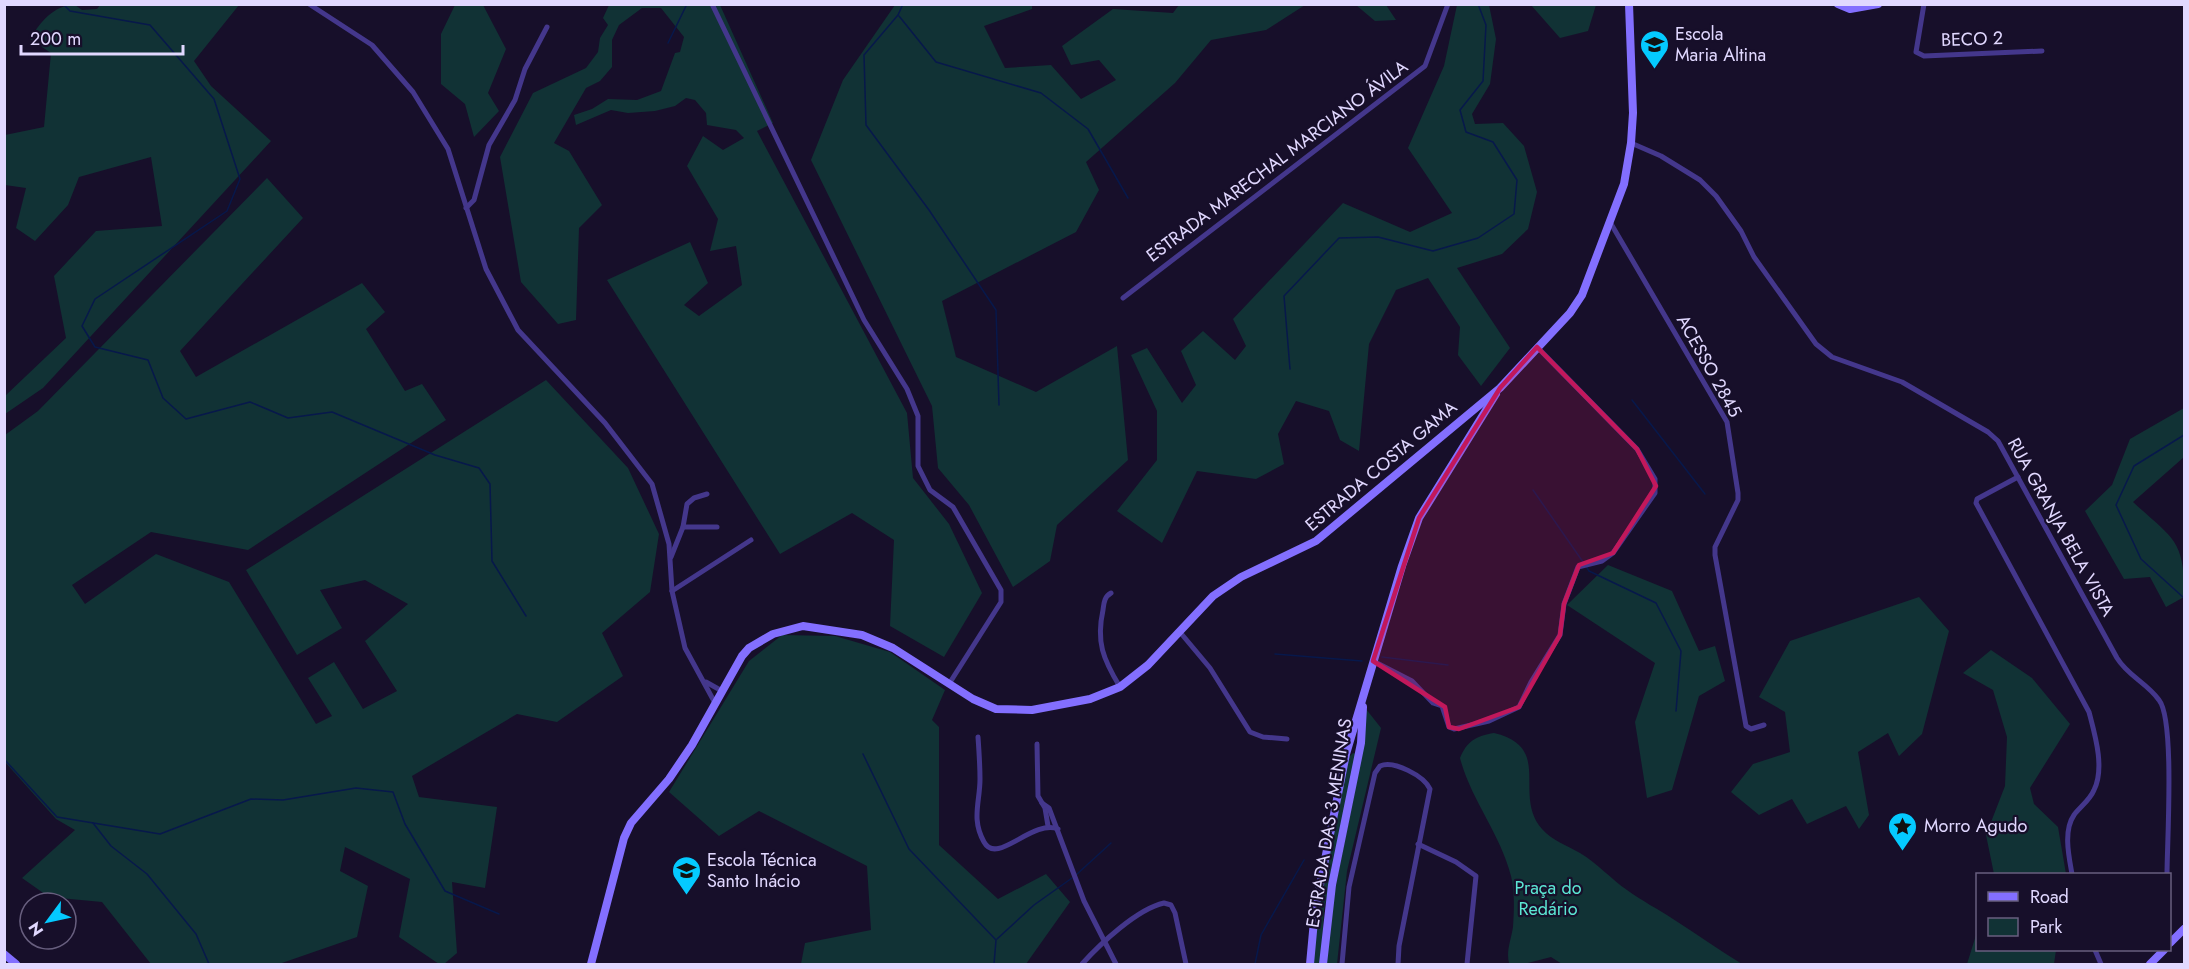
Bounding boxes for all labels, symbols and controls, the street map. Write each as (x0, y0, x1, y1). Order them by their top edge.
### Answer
scale bar (21, 18, 183, 56)
place label: Escola Maria Altina (1675, 21, 1766, 68)
street label: BECO 2 (1940, 25, 2004, 53)
text: 200 m (30, 26, 81, 52)
school or university icon: Escola Maria Altina (1638, 28, 1670, 70)
street label: ESTRADA MARECHAL MARCIANO ÁVILA (1141, 54, 1413, 268)
street label: ACESSO 2845 (1670, 310, 1748, 422)
street label: ESTRADA COSTA GAMA (1299, 395, 1463, 537)
street label: RUA GRANJA BELA VISTA (2001, 433, 2121, 621)
street label: ESTRADA DAS 3 MENINAS (1300, 716, 1358, 930)
place icon: Morro Agudo (1887, 810, 1919, 852)
place label: Morro Agudo (1924, 813, 2028, 839)
place label: Escola Técnica Santo Inácio (707, 847, 817, 894)
school or university icon: Escola Técnica Santo Inácio (670, 854, 702, 896)
legend (1976, 873, 2171, 951)
park label: Praça do Redário (1514, 875, 1582, 922)
text: Road (2030, 884, 2069, 910)
north arrow (18, 891, 78, 951)
text: Park (2030, 914, 2062, 940)
text: N (23, 917, 49, 940)

